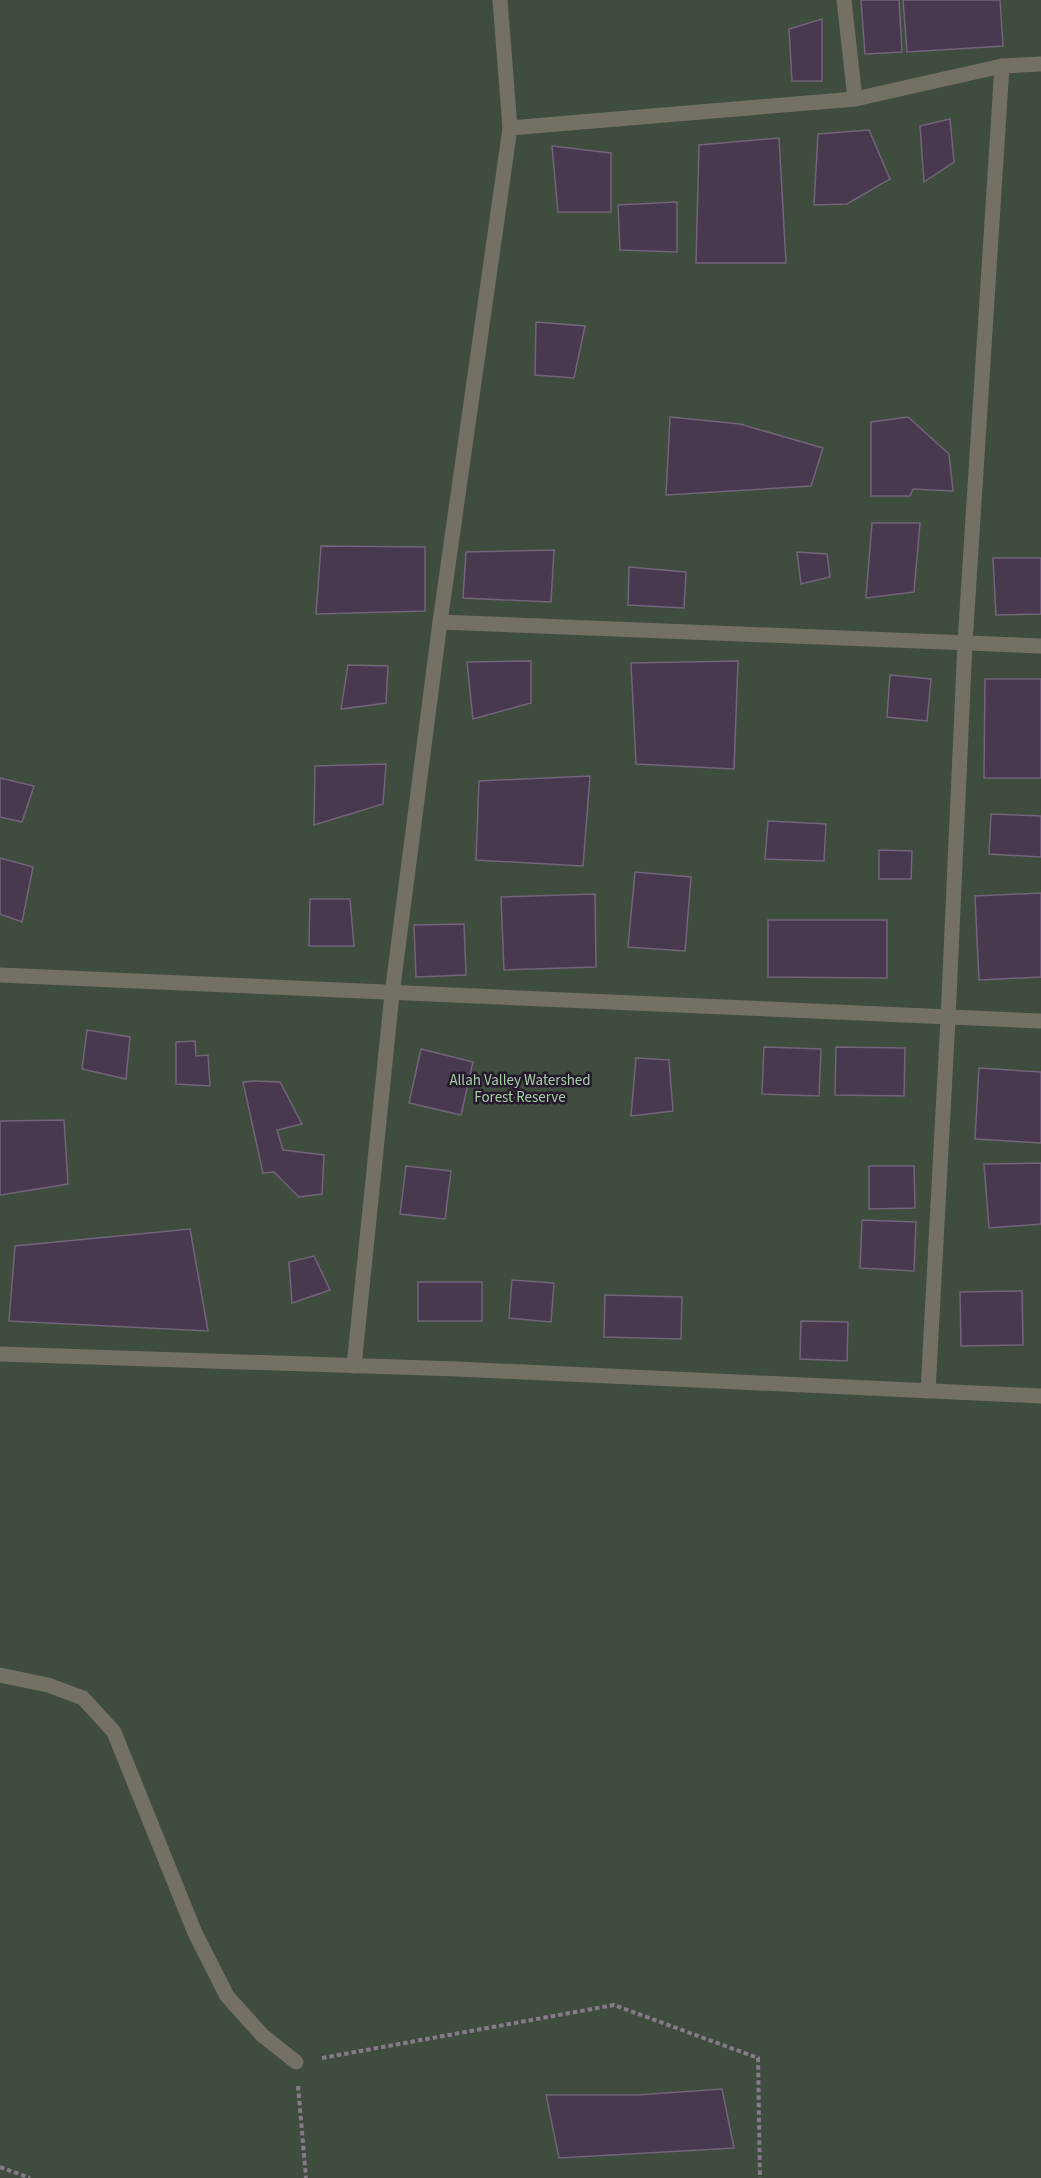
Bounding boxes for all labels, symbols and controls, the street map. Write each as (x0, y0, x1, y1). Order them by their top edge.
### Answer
park label: Allah Valley Watershed Forest Reserve (449, 1070, 591, 1108)

